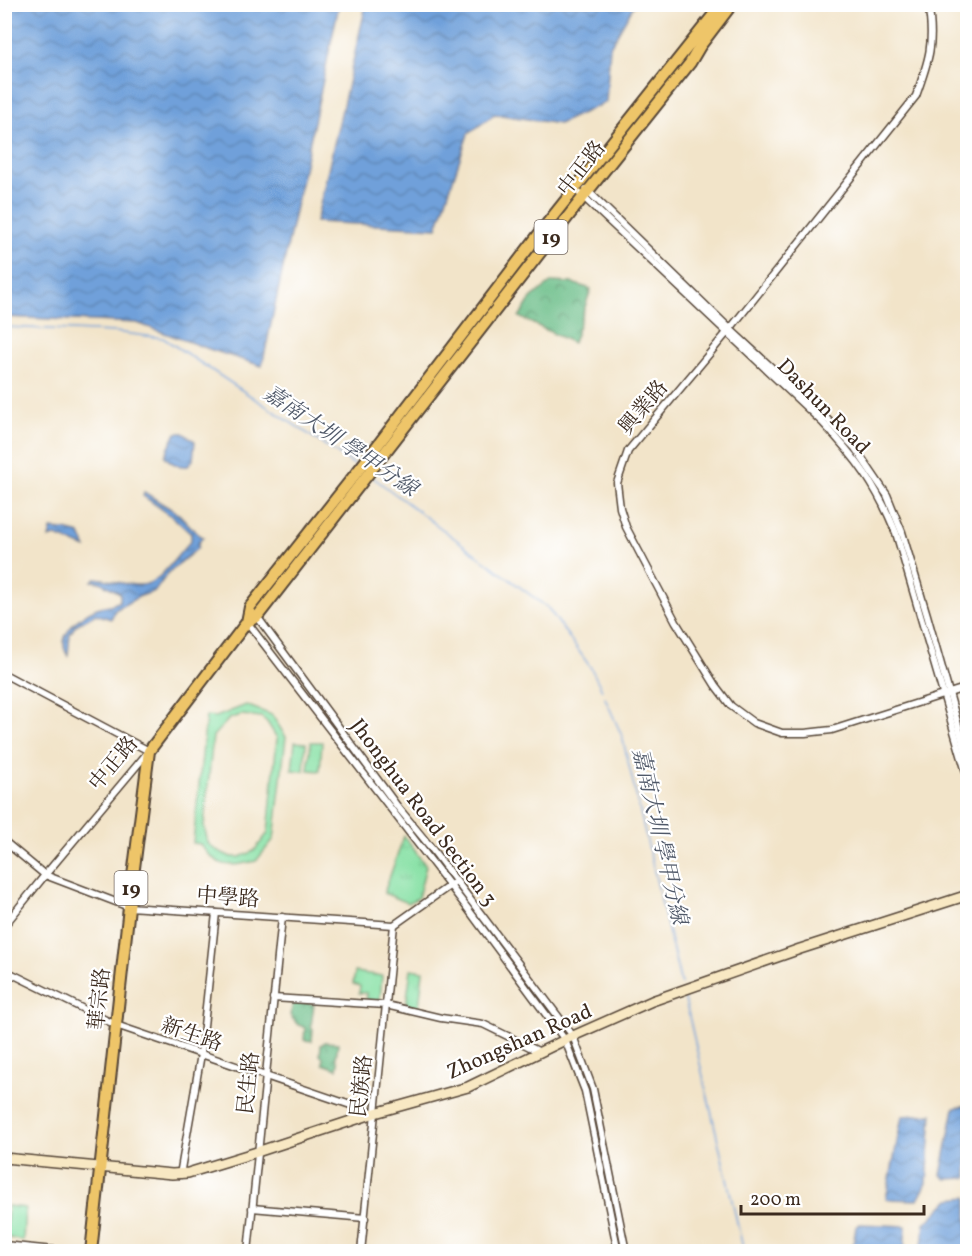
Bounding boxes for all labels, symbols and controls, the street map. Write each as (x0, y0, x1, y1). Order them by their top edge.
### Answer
street label: 中正路 (551, 135, 613, 203)
road number: 19 (534, 220, 568, 254)
street label: Dashun Road (770, 353, 876, 461)
street label: 興業路 (613, 375, 676, 441)
water label: 嘉南大圳 學甲分線 (256, 379, 425, 506)
street label: Jhonghua Road Section 3 (343, 713, 503, 913)
street label: 中正路 (83, 731, 146, 797)
water label: 嘉南大圳 學甲分線 (623, 745, 694, 930)
road number: 19 (114, 871, 148, 905)
street label: 中學路 (195, 882, 260, 915)
street label: 華宗路 (83, 966, 118, 1032)
street label: Zhongshan Road (442, 997, 597, 1087)
street label: 新生路 (157, 1011, 226, 1059)
street label: 民生路 (232, 1050, 267, 1116)
street label: 民族路 (345, 1053, 380, 1119)
scale bar (741, 1178, 924, 1216)
text: 200 m (750, 1188, 801, 1213)

